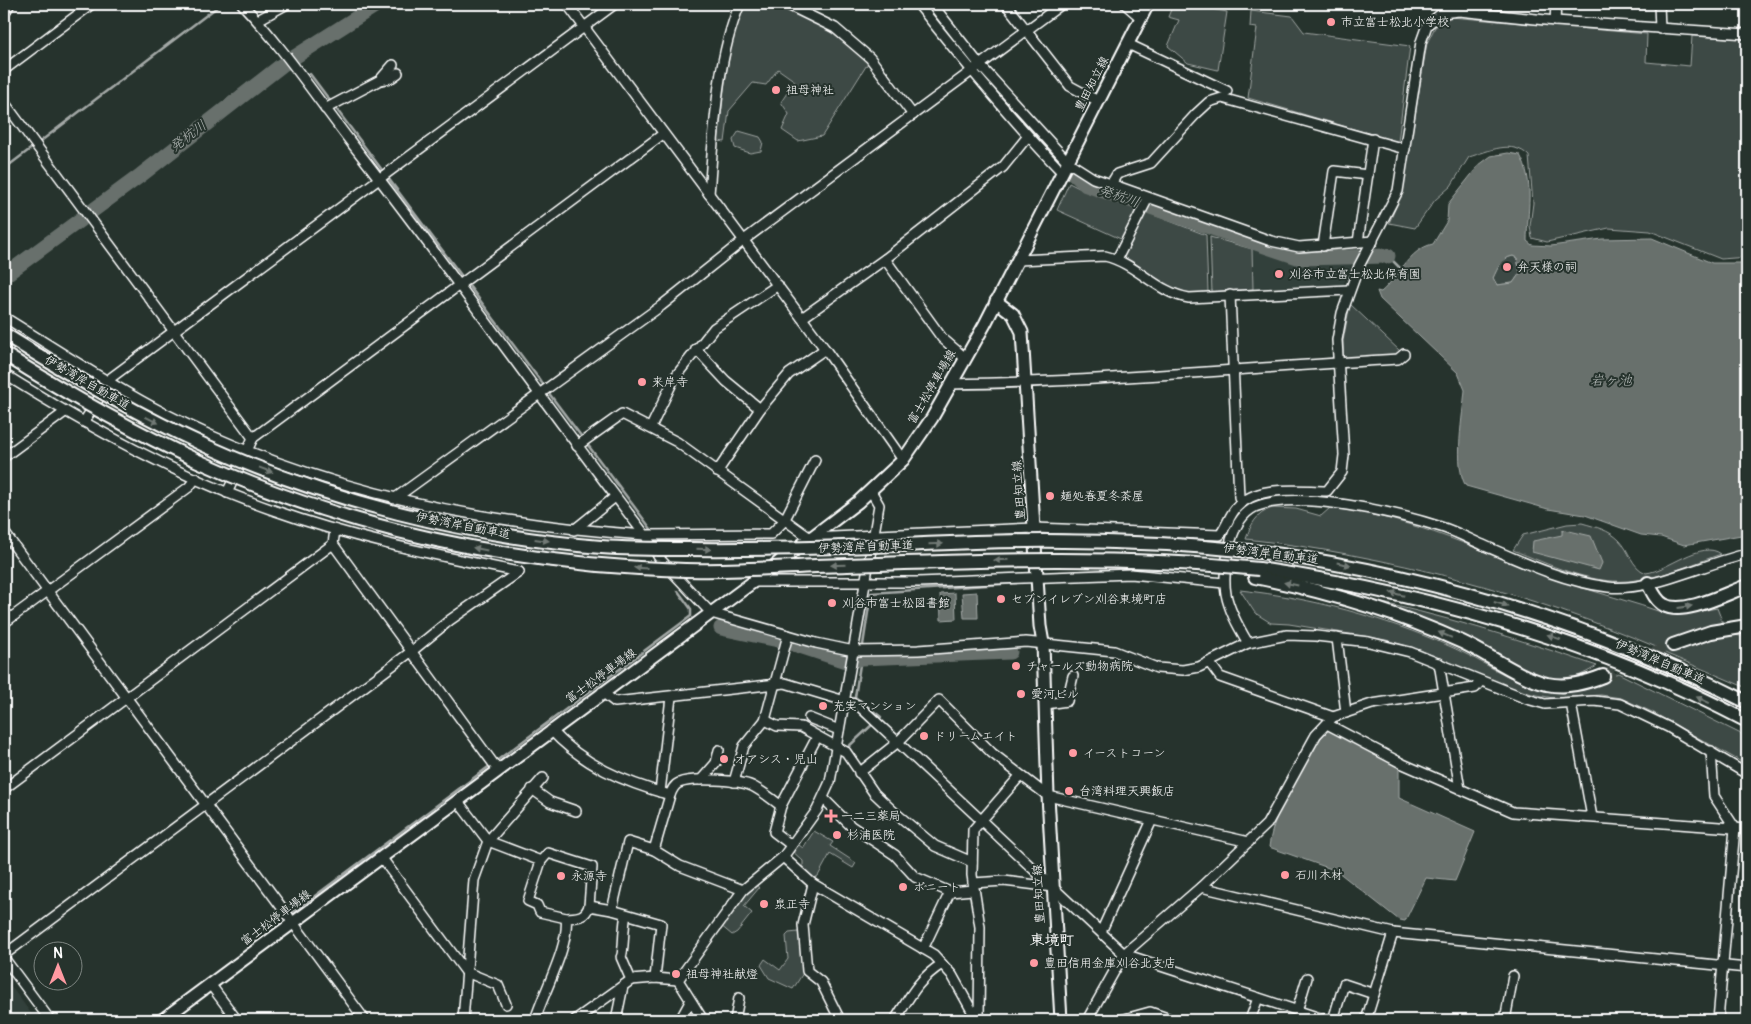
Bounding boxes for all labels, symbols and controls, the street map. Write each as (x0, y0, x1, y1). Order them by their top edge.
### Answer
place label: 市立富士松北小学校 (1341, 15, 1449, 30)
marker: 市立富士松北小学校 (1325, 16, 1337, 28)
street label: 豊田知立線 (1072, 54, 1112, 114)
place label: 祖母神社 (786, 83, 834, 98)
marker: 祖母神社 (770, 84, 782, 96)
water label: 発杭川 (166, 117, 210, 155)
water label: 発杭川 (1096, 181, 1142, 211)
place label: 弁天様の祠 (1517, 260, 1577, 275)
marker: 弁天様の祠 (1501, 261, 1513, 273)
place label: 刈谷市立富士松北保育園 (1289, 267, 1421, 282)
marker: 刈谷市立富士松北保育園 (1273, 268, 1285, 280)
street label: 富士松停車場線 (905, 347, 959, 427)
street label: 伊勢湾岸自動車道 (42, 353, 132, 413)
water label: 岩ヶ池 (1590, 372, 1633, 389)
place label: 来岸寺 (652, 375, 688, 390)
marker: 来岸寺 (636, 376, 648, 388)
one-way arrow (145, 416, 159, 424)
street label: 豊田知立線 (1009, 460, 1029, 520)
one-way arrow (259, 466, 274, 474)
place label: 麺処春夏冬茶屋 (1060, 489, 1144, 504)
marker: 麺処春夏冬茶屋 (1044, 490, 1056, 502)
street label: 伊勢湾岸自動車道 (414, 509, 512, 543)
one-way arrow (534, 537, 550, 545)
street label: 伊勢湾岸自動車道 (818, 538, 914, 556)
one-way arrow (928, 540, 944, 548)
street label: 伊勢湾岸自動車道 (1222, 541, 1320, 567)
one-way arrow (471, 544, 487, 552)
one-way arrow (696, 545, 712, 553)
one-way arrow (993, 556, 1009, 564)
one-way arrow (1336, 560, 1351, 568)
one-way arrow (830, 562, 846, 570)
one-way arrow (633, 563, 649, 571)
one-way arrow (1283, 580, 1298, 588)
one-way arrow (1389, 590, 1404, 598)
place label: セブンイレブン刈谷東境町店 (1011, 592, 1167, 607)
marker: セブンイレブン刈谷東境町店 (995, 593, 1007, 605)
place label: 刈谷市富士松図書館 (842, 596, 950, 611)
marker: 刈谷市富士松図書館 (826, 597, 838, 609)
one-way arrow (1494, 600, 1509, 608)
one-way arrow (1677, 603, 1693, 611)
one-way arrow (1438, 630, 1452, 638)
one-way arrow (1546, 633, 1561, 640)
street label: 伊勢湾岸自動車道 (1613, 636, 1707, 688)
street label: 富士松停車場線 (563, 645, 639, 707)
place label: チャールズ動物病院 (1026, 659, 1133, 674)
marker: チャールズ動物病院 (1010, 660, 1022, 672)
place label: 愛河ビル (1031, 687, 1079, 702)
marker: 愛河ビル (1015, 688, 1027, 700)
one-way arrow (1696, 696, 1710, 704)
place label: 充実マンション (833, 699, 917, 714)
marker: 充実マンション (817, 700, 829, 712)
place label: ドリームエイト (934, 729, 1018, 744)
marker: ドリームエイト (918, 730, 930, 742)
place label: イーストコーン (1083, 746, 1166, 761)
marker: イーストコーン (1067, 747, 1079, 759)
place label: オアシス・児山 (734, 752, 818, 767)
marker: オアシス・児山 (718, 753, 730, 765)
place label: 台湾料理天興飯店 (1079, 784, 1175, 799)
marker: 台湾料理天興飯店 (1063, 785, 1075, 797)
place label: 一二三薬局 (841, 809, 901, 824)
marker: 一二三薬局 (825, 810, 837, 822)
place label: 杉浦医院 (847, 828, 895, 843)
marker: 杉浦医院 (831, 829, 843, 841)
street label: 豊田知立線 (1030, 864, 1048, 924)
place label: 石川木材 (1295, 868, 1343, 883)
place label: 永源寺 (571, 869, 607, 884)
marker: 石川木材 (1279, 869, 1291, 881)
marker: 永源寺 (555, 870, 567, 882)
place label: ボニート (913, 880, 961, 895)
marker: ボニート (897, 881, 909, 893)
street label: 富士松停車場線 (238, 887, 314, 949)
place label: 泉正寺 (774, 897, 810, 912)
marker: 泉正寺 (758, 898, 770, 910)
district label: 東境町 (1029, 931, 1075, 950)
north arrow (32, 942, 82, 992)
text: N (53, 945, 63, 962)
place label: 豊田信用金庫刈谷北支店 (1044, 956, 1176, 971)
marker: 豊田信用金庫刈谷北支店 (1028, 957, 1040, 969)
place label: 祖母神社献燈 (686, 967, 758, 982)
marker: 祖母神社献燈 (670, 968, 682, 980)

